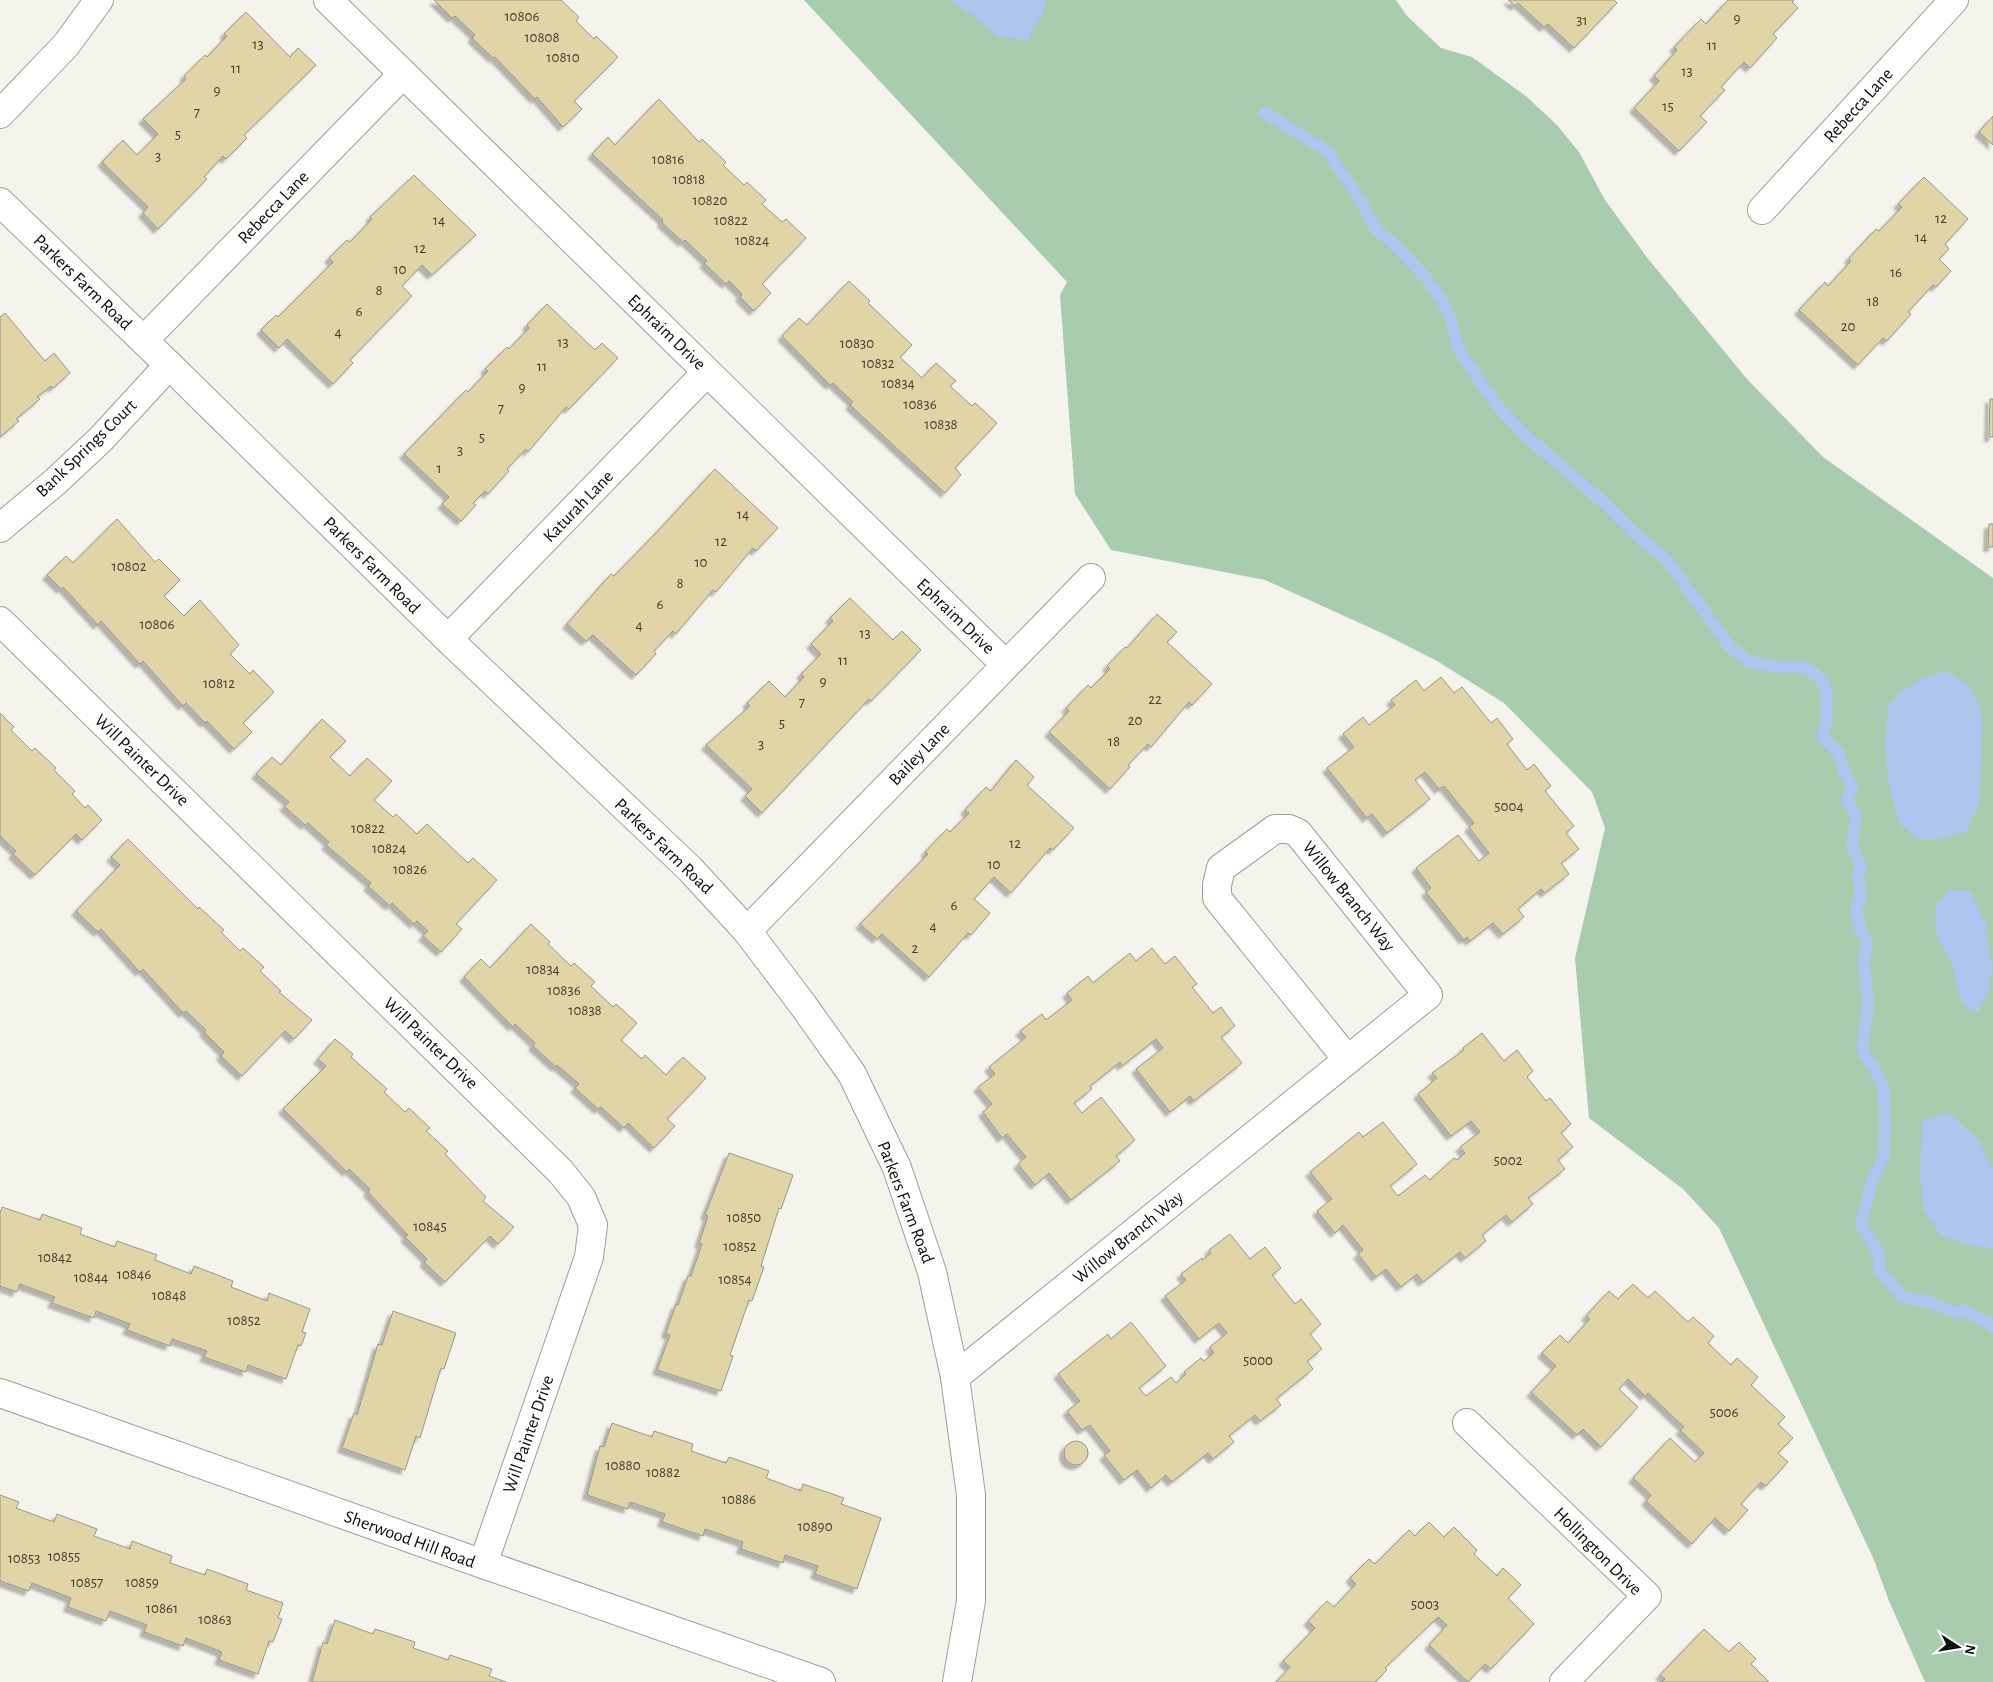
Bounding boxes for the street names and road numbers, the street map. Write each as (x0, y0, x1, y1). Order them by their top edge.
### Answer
street label: Rebecca Lane (1821, 65, 1897, 146)
street label: Rebecca Lane (235, 168, 313, 248)
street label: Parkers Farm Road (30, 231, 135, 334)
street label: Ephraim Drive (624, 291, 709, 374)
street label: Bank Springs Court (33, 396, 141, 501)
street label: Katurah Lane (540, 467, 617, 546)
street label: Parkers Farm Road (319, 514, 423, 618)
street label: Ephraim Drive (913, 575, 998, 658)
street label: Will Painter Drive (91, 711, 192, 810)
street label: Bailey Lane (886, 720, 954, 789)
street label: Parkers Farm Road (611, 795, 716, 898)
street label: Willow Branch Way (1299, 838, 1398, 955)
street label: Will Painter Drive (380, 994, 481, 1093)
street label: Parkers Farm Road (874, 1139, 937, 1266)
street label: Willow Branch Way (1070, 1188, 1187, 1287)
street label: Will Painter Drive (500, 1373, 558, 1495)
street label: Hollington Drive (1550, 1504, 1645, 1599)
street label: Sherwood Hill Road (342, 1508, 478, 1572)

